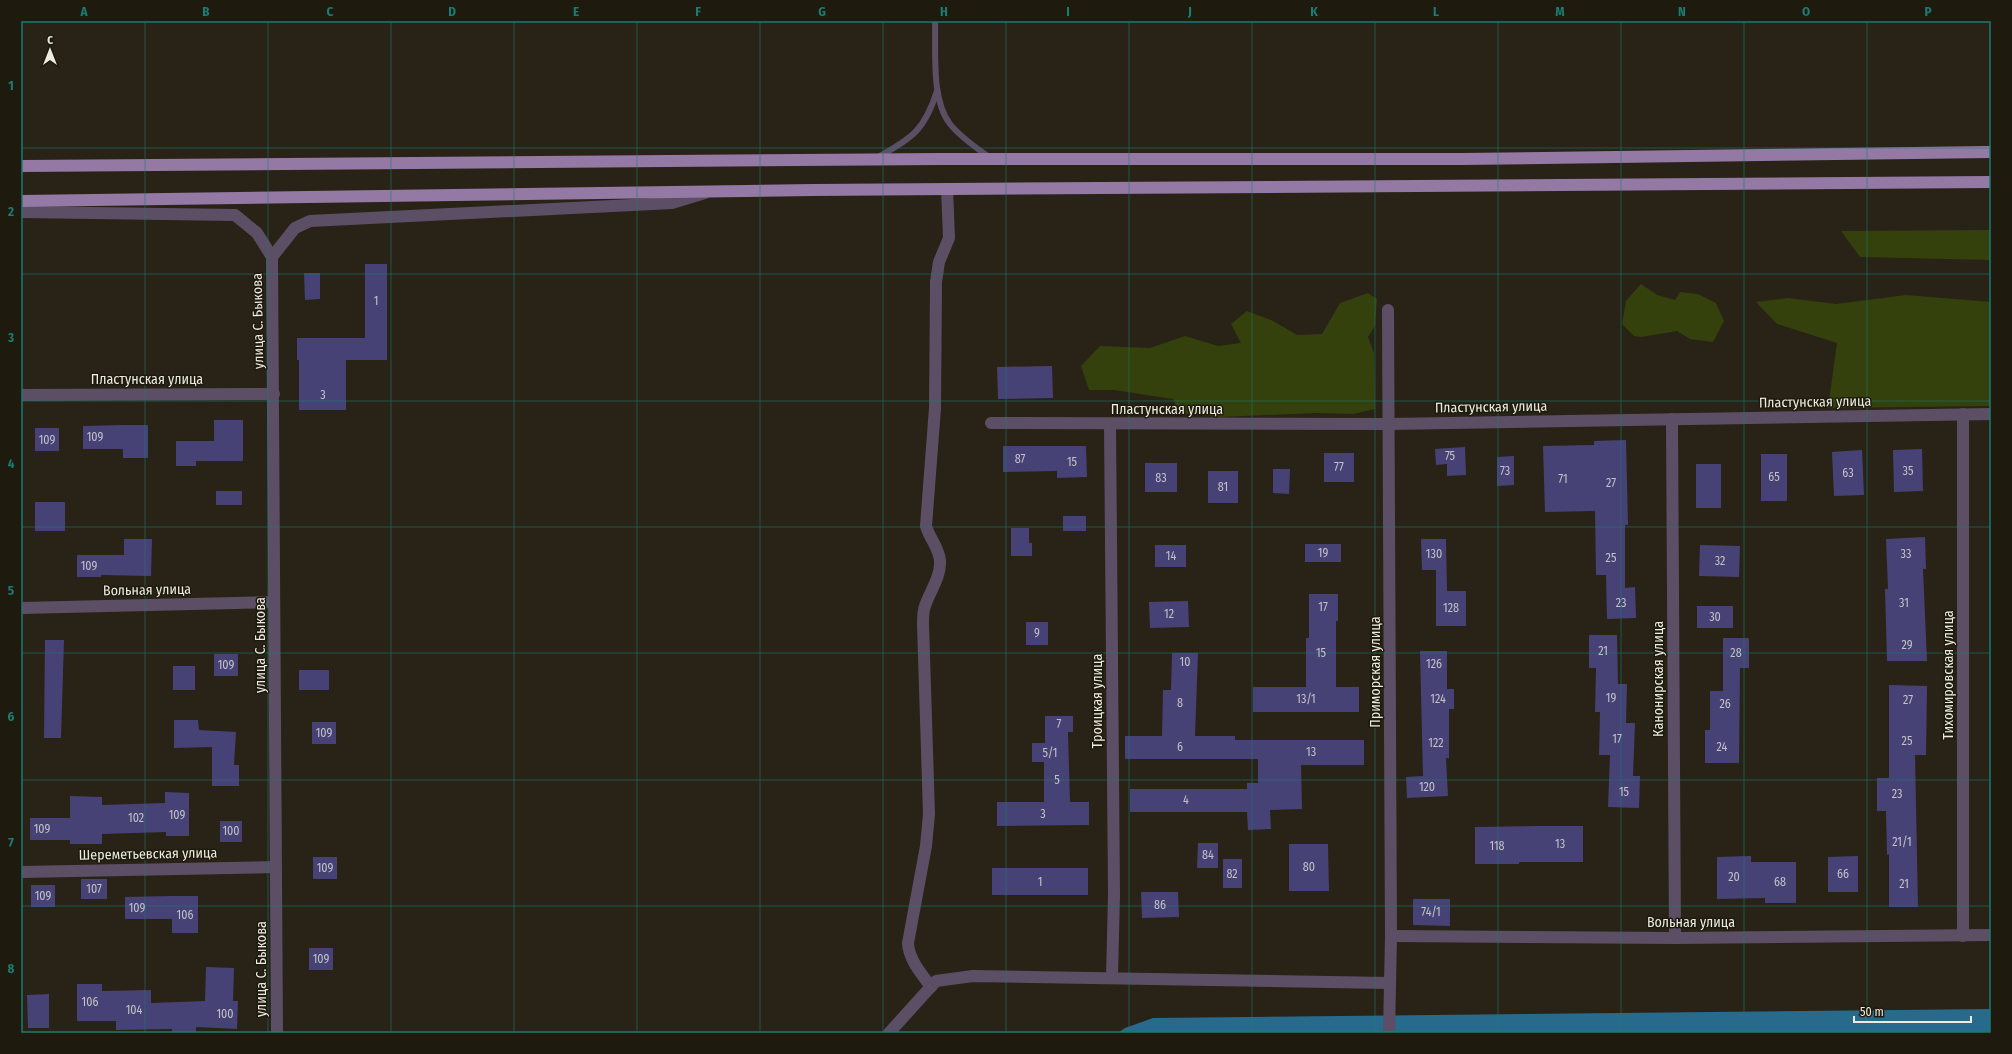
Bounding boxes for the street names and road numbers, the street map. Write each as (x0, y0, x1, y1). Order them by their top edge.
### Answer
street label: улица С. Быкова (249, 273, 267, 369)
street label: Пластунская улица (91, 371, 203, 388)
street label: Пластунская улица (1759, 393, 1871, 411)
street label: Пластунская улица (1435, 398, 1547, 416)
street label: Пластунская улица (1111, 401, 1223, 418)
street label: Вольная улица (103, 581, 191, 599)
street label: улица С. Быкова (252, 597, 269, 693)
street label: Тихомировская улица (1940, 610, 1957, 740)
street label: Приморская улица (1367, 616, 1384, 728)
street label: Канонирская улица (1650, 621, 1667, 737)
street label: Троицкая улица (1089, 653, 1106, 748)
street label: Шереметьевская улица (79, 844, 218, 864)
street label: Вольная улица (1647, 914, 1735, 931)
street label: улица С. Быкова (253, 921, 270, 1017)

